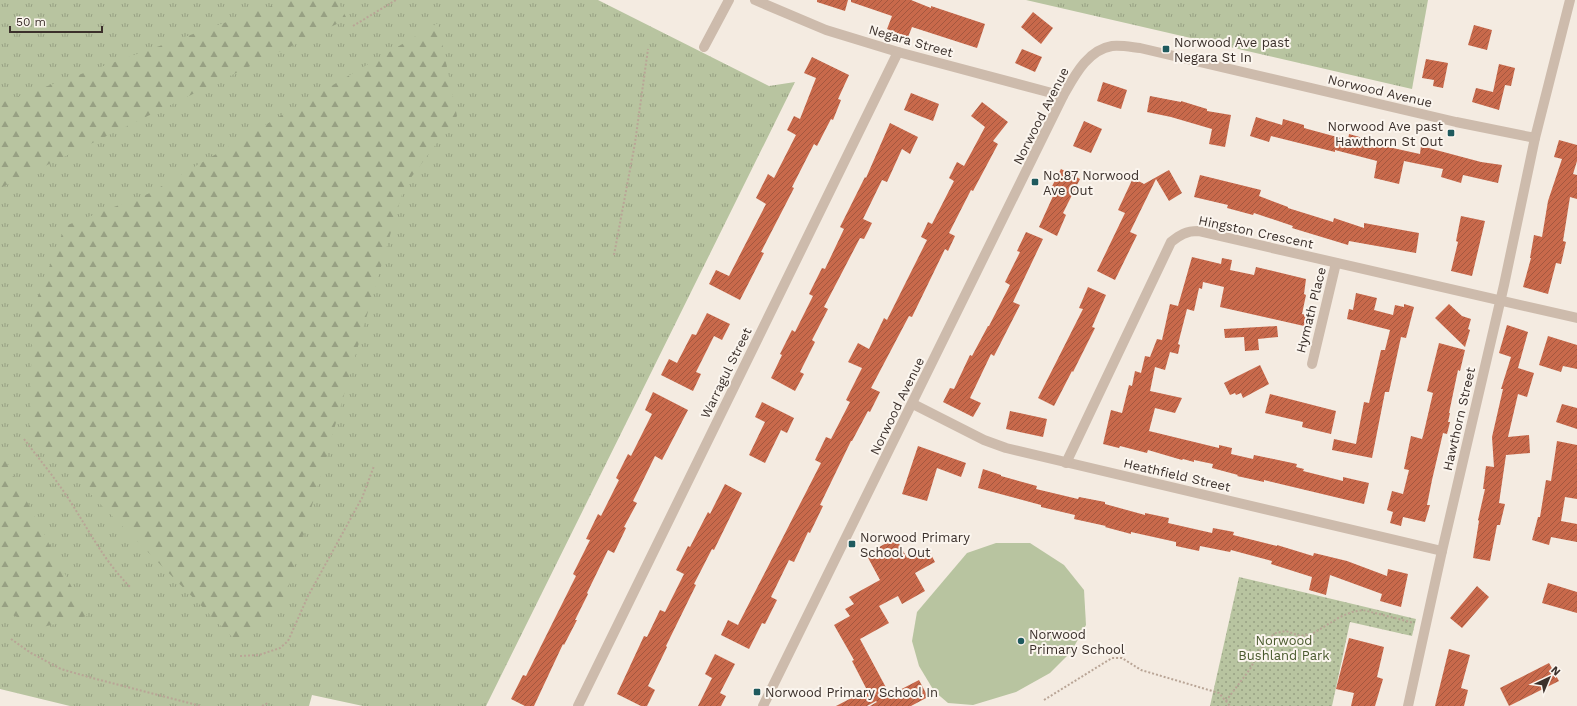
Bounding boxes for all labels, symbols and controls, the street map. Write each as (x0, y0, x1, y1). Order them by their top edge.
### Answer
scale bar (10, 8, 102, 34)
text: 50 m (16, 15, 46, 29)
street label: Negara Street (867, 22, 955, 60)
place label: Norwood Ave past Negara St In (1174, 35, 1290, 65)
marker: Norwood Ave past Negara St In (1161, 44, 1171, 54)
street label: Norwood Avenue (1010, 65, 1072, 167)
street label: Norwood Avenue (1326, 72, 1434, 110)
place label: Norwood Ave past Hawthorn St Out (1327, 119, 1444, 149)
marker: Norwood Ave past Hawthorn St Out (1446, 128, 1456, 138)
place label: No.87 Norwood Ave Out (1043, 168, 1139, 198)
marker: No.87 Norwood Ave Out (1030, 177, 1040, 187)
street label: Hingston Crescent (1197, 212, 1315, 252)
street label: Hymath Place (1293, 266, 1329, 354)
street label: Warragul Street (698, 325, 755, 421)
street label: Norwood Avenue (867, 355, 927, 457)
street label: Hawthorn Street (1440, 365, 1478, 472)
street label: Heathfield Street (1122, 455, 1232, 495)
place label: Norwood Primary School Out (860, 530, 970, 560)
marker: Norwood Primary School Out (847, 539, 857, 549)
place label: Norwood Primary School (1029, 627, 1125, 657)
park label: Norwood Bushland Park (1238, 633, 1330, 663)
marker: Norwood Primary School (1016, 636, 1026, 646)
north arrow (1529, 658, 1569, 698)
text: N (1548, 664, 1563, 679)
place label: Norwood Primary School In (765, 685, 938, 700)
marker: Norwood Primary School In (752, 687, 762, 697)

